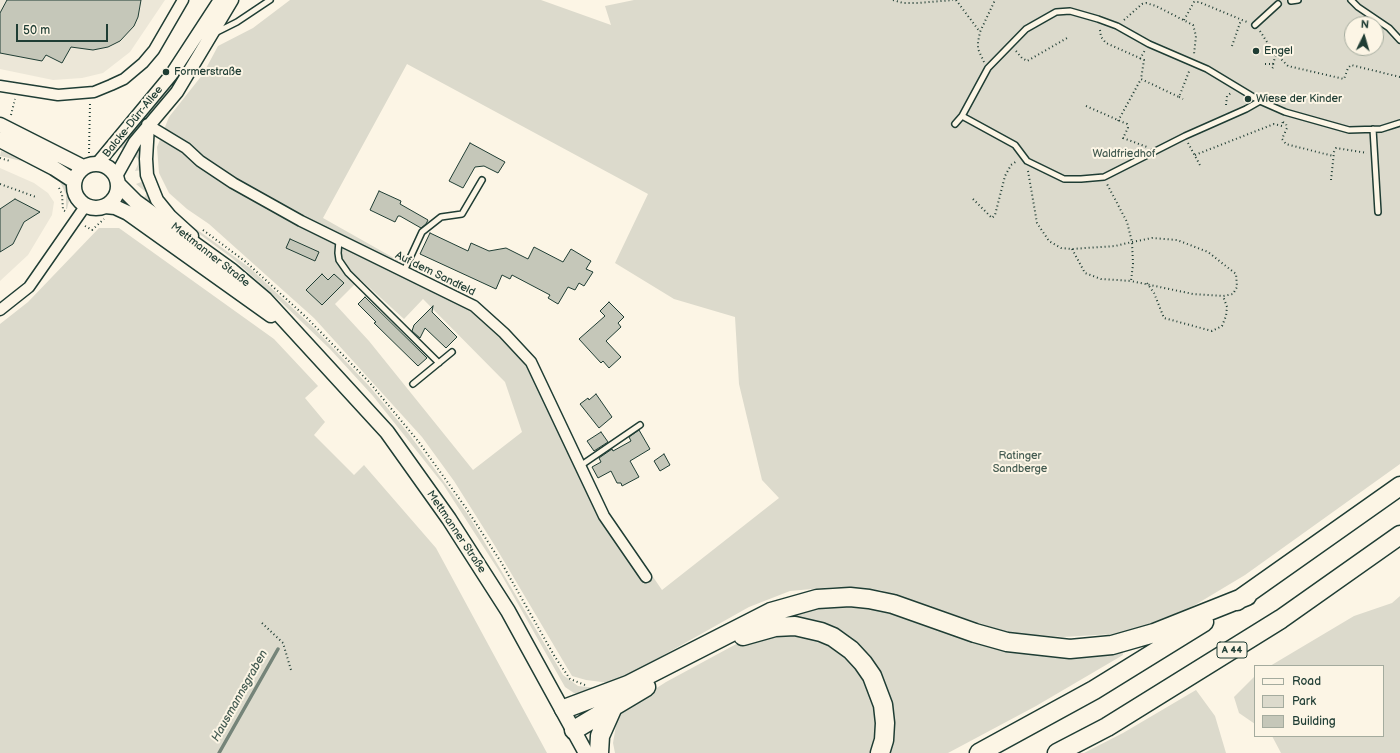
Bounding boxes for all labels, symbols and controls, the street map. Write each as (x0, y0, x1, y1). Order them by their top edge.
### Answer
scale bar (18, 16, 110, 42)
north arrow (1344, 16, 1384, 56)
text: N (1360, 18, 1370, 31)
text: 50 m (23, 23, 50, 38)
place label: Engel (1264, 44, 1293, 58)
marker: Engel (1251, 46, 1261, 56)
place label: Formerstraße (174, 65, 241, 79)
marker: Formerstraße (161, 67, 171, 77)
street label: Balcke-Dürr-Allee (100, 84, 166, 160)
place label: Wiese der Kinder (1256, 92, 1342, 106)
marker: Wiese der Kinder (1243, 94, 1253, 104)
park label: Waldfriedhof (1093, 147, 1155, 161)
street label: Mettmanner Straße (168, 220, 252, 290)
street label: Auf dem Sandfeld (393, 249, 477, 299)
park label: Ratinger Sandberge (993, 449, 1047, 475)
street label: Mettmanner Straße (424, 488, 488, 576)
road number: A 44 (1217, 642, 1247, 658)
water label: Hausmannsgraben (209, 648, 271, 744)
legend (1254, 665, 1384, 737)
text: Road (1292, 674, 1321, 689)
text: Park (1292, 694, 1316, 709)
text: Building (1292, 714, 1336, 729)

